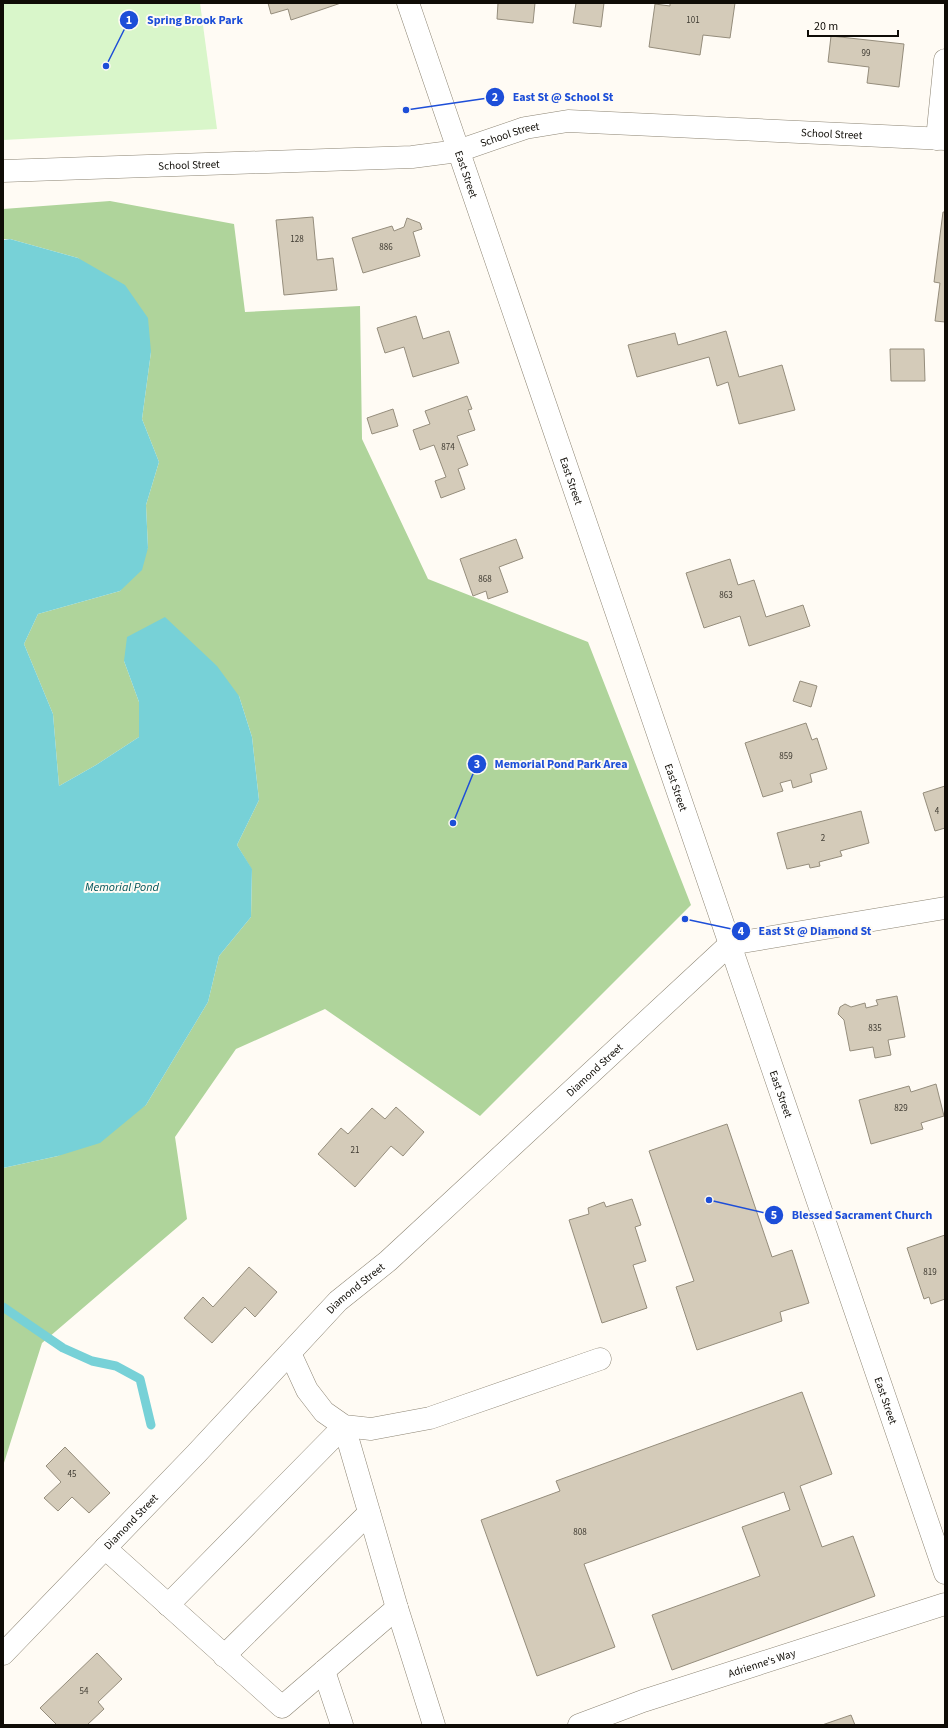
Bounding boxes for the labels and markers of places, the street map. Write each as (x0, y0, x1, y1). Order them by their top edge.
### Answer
callout: Spring Brook Park (119, 8, 251, 32)
callout: East St @ School St (485, 85, 622, 109)
callout: Memorial Pond Park Area (467, 752, 636, 776)
callout: East St @ Diamond St (731, 919, 880, 943)
callout: Blessed Sacrament Church (764, 1203, 940, 1227)

